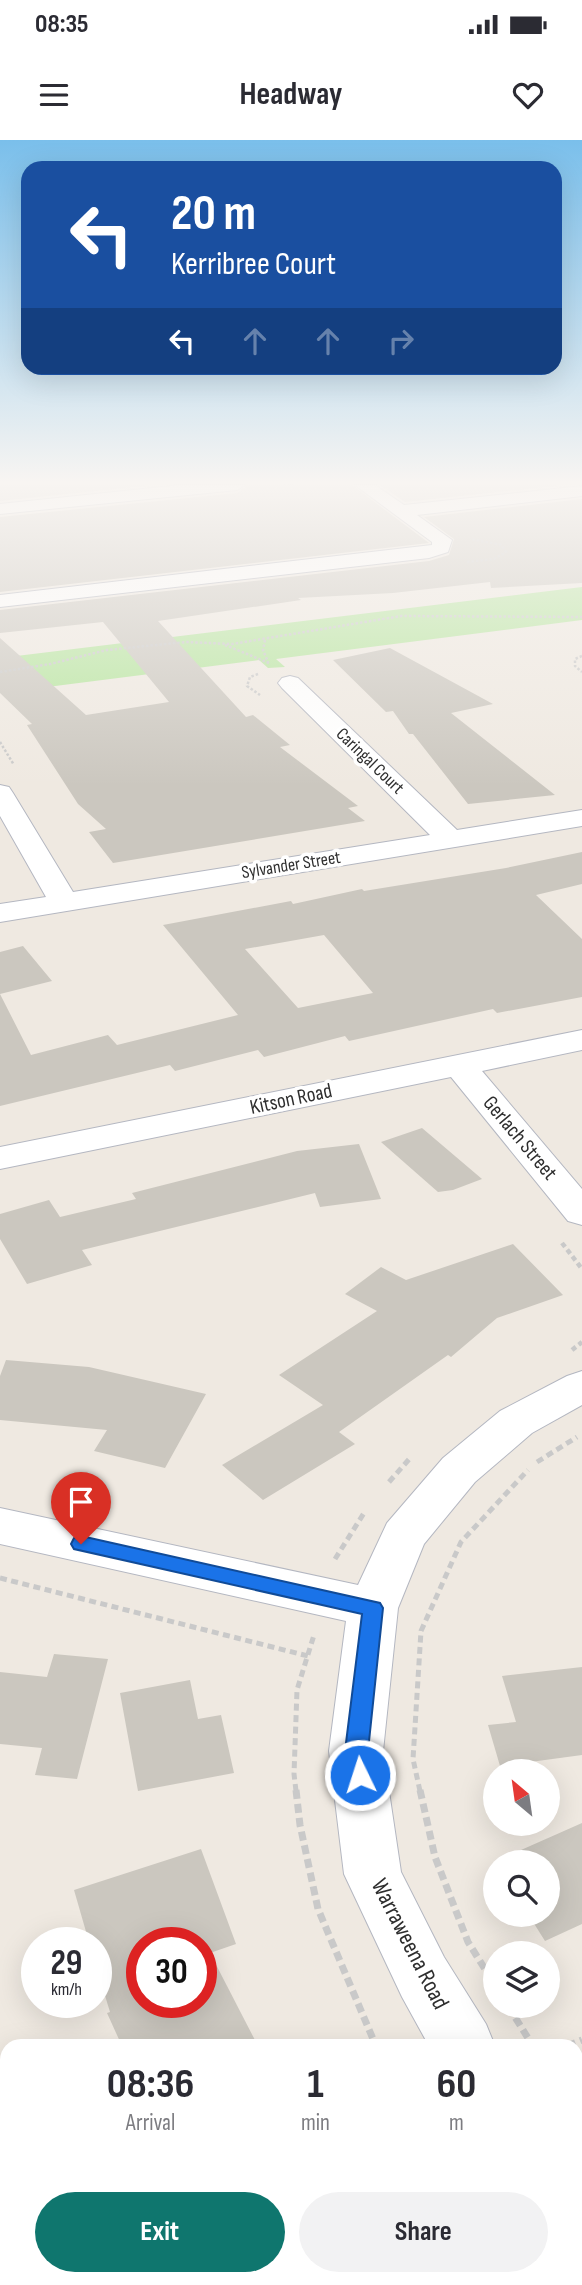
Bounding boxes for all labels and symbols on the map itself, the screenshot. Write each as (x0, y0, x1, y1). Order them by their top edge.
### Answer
street label: Caringal Court (332, 724, 409, 799)
street label: Sylvander Street (240, 847, 343, 883)
street label: Kitson Road (248, 1078, 334, 1120)
street label: Gerlach Street (478, 1091, 562, 1185)
pin (51, 1472, 111, 1544)
position arrow (323, 1738, 397, 1812)
north arrow (483, 1759, 560, 1836)
street label: Warraweena Road (365, 1874, 455, 2014)
speed limit sign: 30 (126, 1927, 217, 2018)

